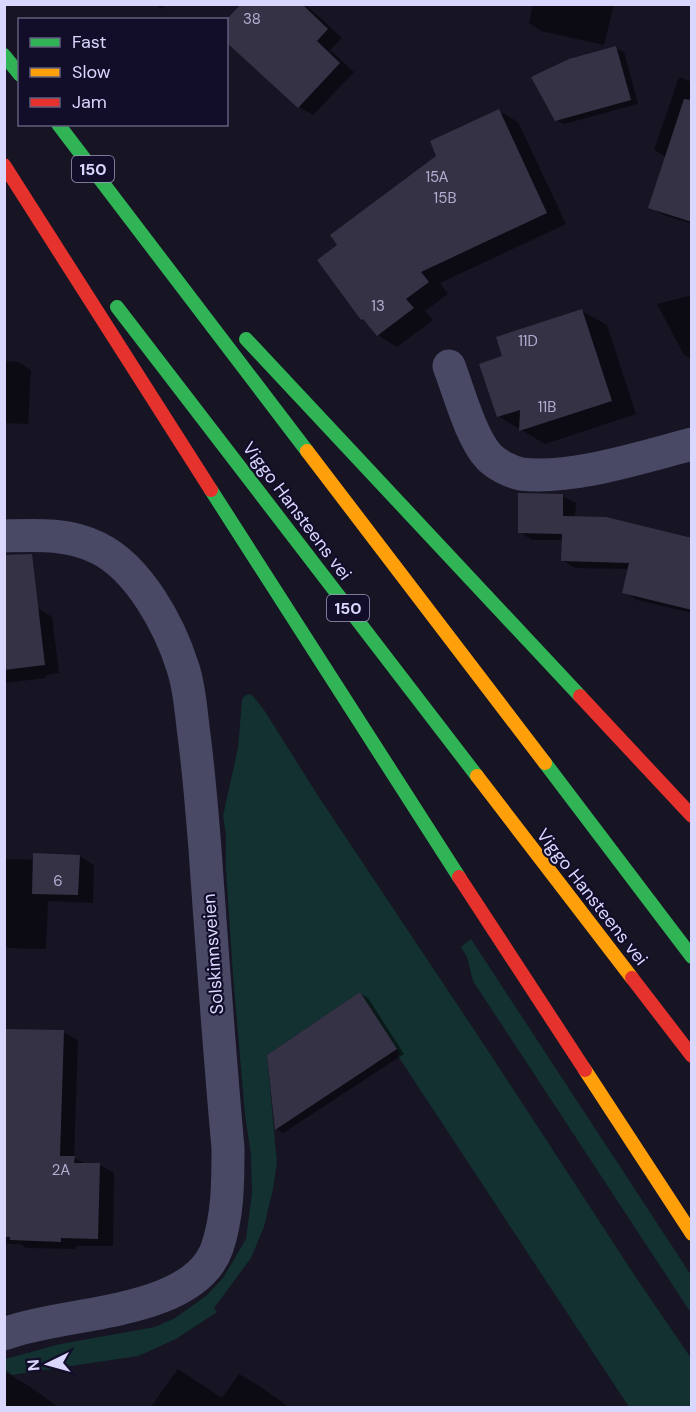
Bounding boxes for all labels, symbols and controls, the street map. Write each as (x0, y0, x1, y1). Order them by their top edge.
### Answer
house number: 38 (243, 9, 261, 29)
legend (18, 18, 228, 126)
text: Fast (72, 30, 107, 54)
text: Slow (72, 60, 111, 84)
text: Jam (72, 90, 107, 114)
road number: 150 (72, 156, 114, 182)
house number: 15A (425, 167, 449, 187)
house number: 15B (434, 188, 456, 208)
house number: 13 (371, 296, 385, 316)
house number: 11D (518, 331, 538, 351)
house number: 11B (538, 397, 556, 417)
street label: Viggo Hansteens vei (237, 437, 357, 585)
road number: 150 (327, 595, 369, 621)
street label: Viggo Hansteens vei (531, 824, 653, 970)
house number: 6 (53, 871, 63, 891)
street label: Solskinnsveien (197, 893, 229, 1015)
house number: 2A (52, 1160, 70, 1180)
north arrow (18, 1334, 78, 1394)
text: N (23, 1359, 45, 1372)

